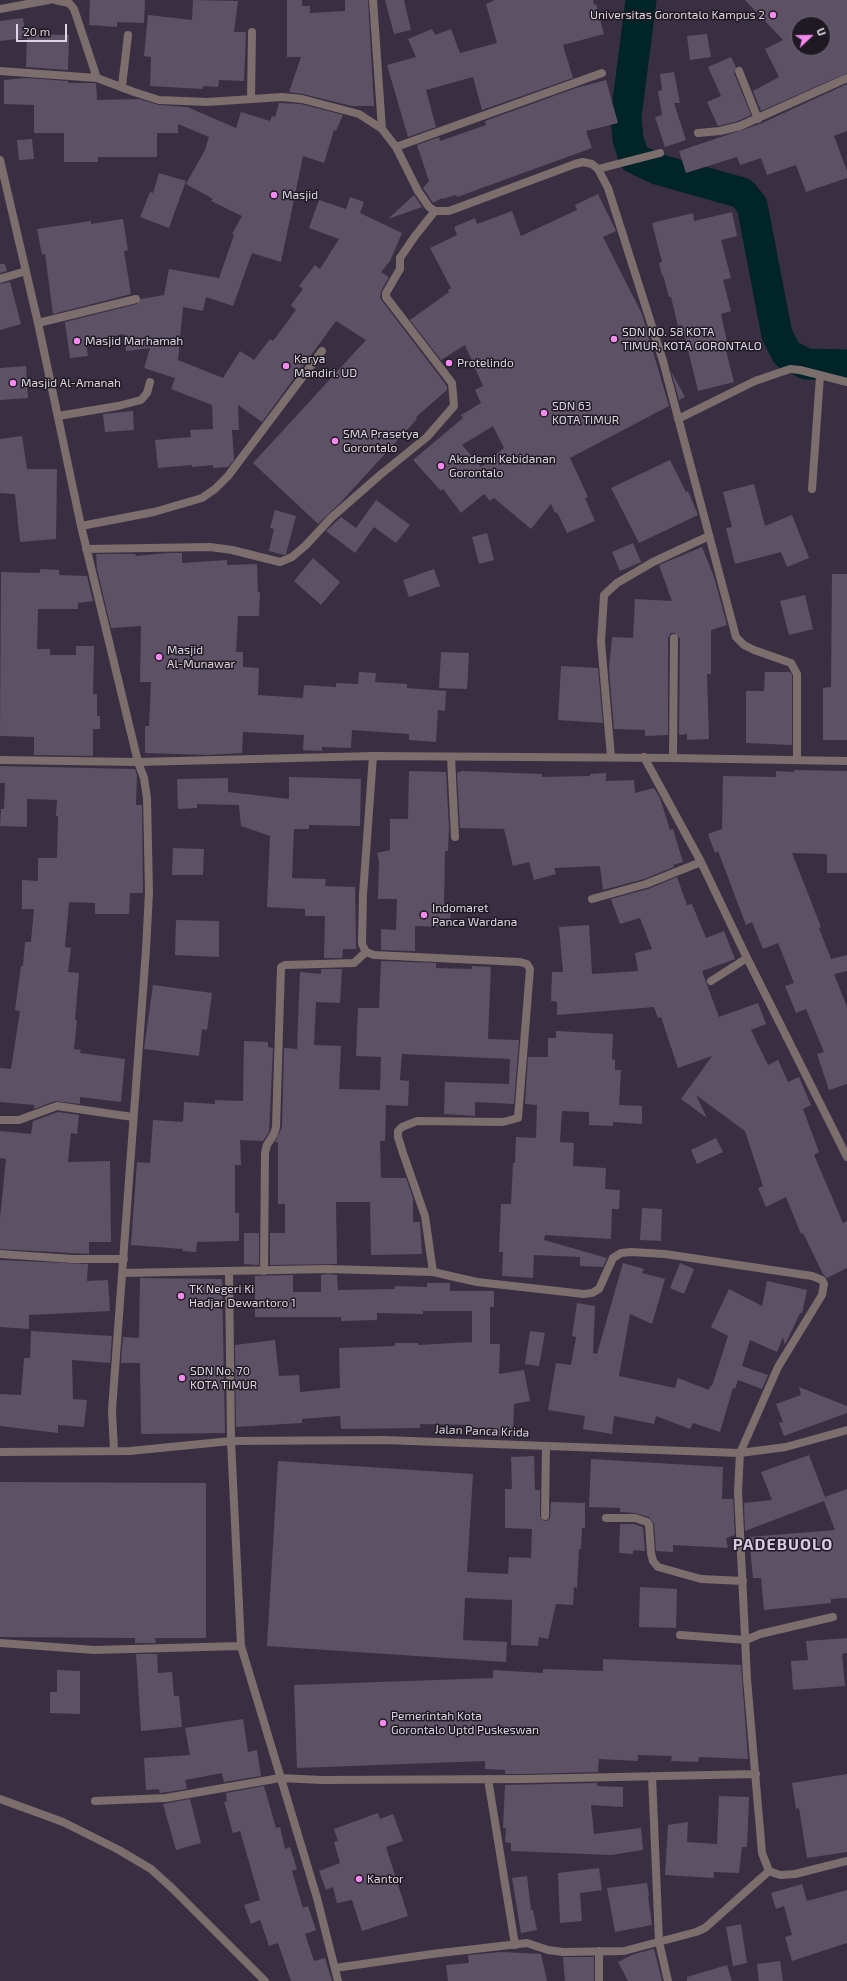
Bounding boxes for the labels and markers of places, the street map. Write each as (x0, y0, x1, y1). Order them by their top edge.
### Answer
place label: Universitas Gorontalo Kampus 2 (590, 8, 765, 22)
marker: Universitas Gorontalo Kampus 2 (768, 10, 778, 20)
place label: Masjid (282, 188, 318, 202)
marker: Masjid (269, 190, 279, 200)
place label: SDN NO. 58 KOTA TIMUR, KOTA GORONTALO (622, 325, 762, 353)
place label: Masjid Marhamah (85, 334, 183, 348)
marker: SDN NO. 58 KOTA TIMUR, KOTA GORONTALO (609, 334, 619, 344)
marker: Masjid Marhamah (72, 336, 82, 346)
place label: Karya Mandiri. UD (294, 352, 357, 380)
place label: Protelindo (457, 356, 514, 370)
marker: Protelindo (444, 358, 454, 368)
marker: Karya Mandiri. UD (281, 361, 291, 371)
place label: Masjid Al-Amanah (21, 376, 121, 390)
marker: Masjid Al-Amanah (8, 378, 18, 388)
place label: SDN 63 KOTA TIMUR (552, 399, 619, 427)
marker: SDN 63 KOTA TIMUR (539, 408, 549, 418)
place label: SMA Prasetya Gorontalo (343, 427, 419, 455)
marker: SMA Prasetya Gorontalo (330, 436, 340, 446)
place label: Akademi Kebidanan Gorontalo (449, 452, 556, 480)
marker: Akademi Kebidanan Gorontalo (436, 461, 446, 471)
place label: Masjid Al-Munawar (167, 643, 235, 671)
marker: Masjid Al-Munawar (154, 652, 164, 662)
place label: Indomaret Panca Wardana (432, 901, 517, 929)
marker: Indomaret Panca Wardana (419, 910, 429, 920)
place label: TK Negeri Ki Hadjar Dewantoro 1 (189, 1282, 296, 1310)
marker: TK Negeri Ki Hadjar Dewantoro 1 (176, 1291, 186, 1301)
place label: SDN No. 70 KOTA TIMUR (190, 1364, 257, 1392)
marker: SDN No. 70 KOTA TIMUR (177, 1373, 187, 1383)
place label: Pemerintah Kota Gorontalo Uptd Puskeswan (391, 1709, 539, 1737)
marker: Pemerintah Kota Gorontalo Uptd Puskeswan (378, 1718, 388, 1728)
place label: Kantor (367, 1872, 404, 1886)
marker: Kantor (354, 1874, 364, 1884)

